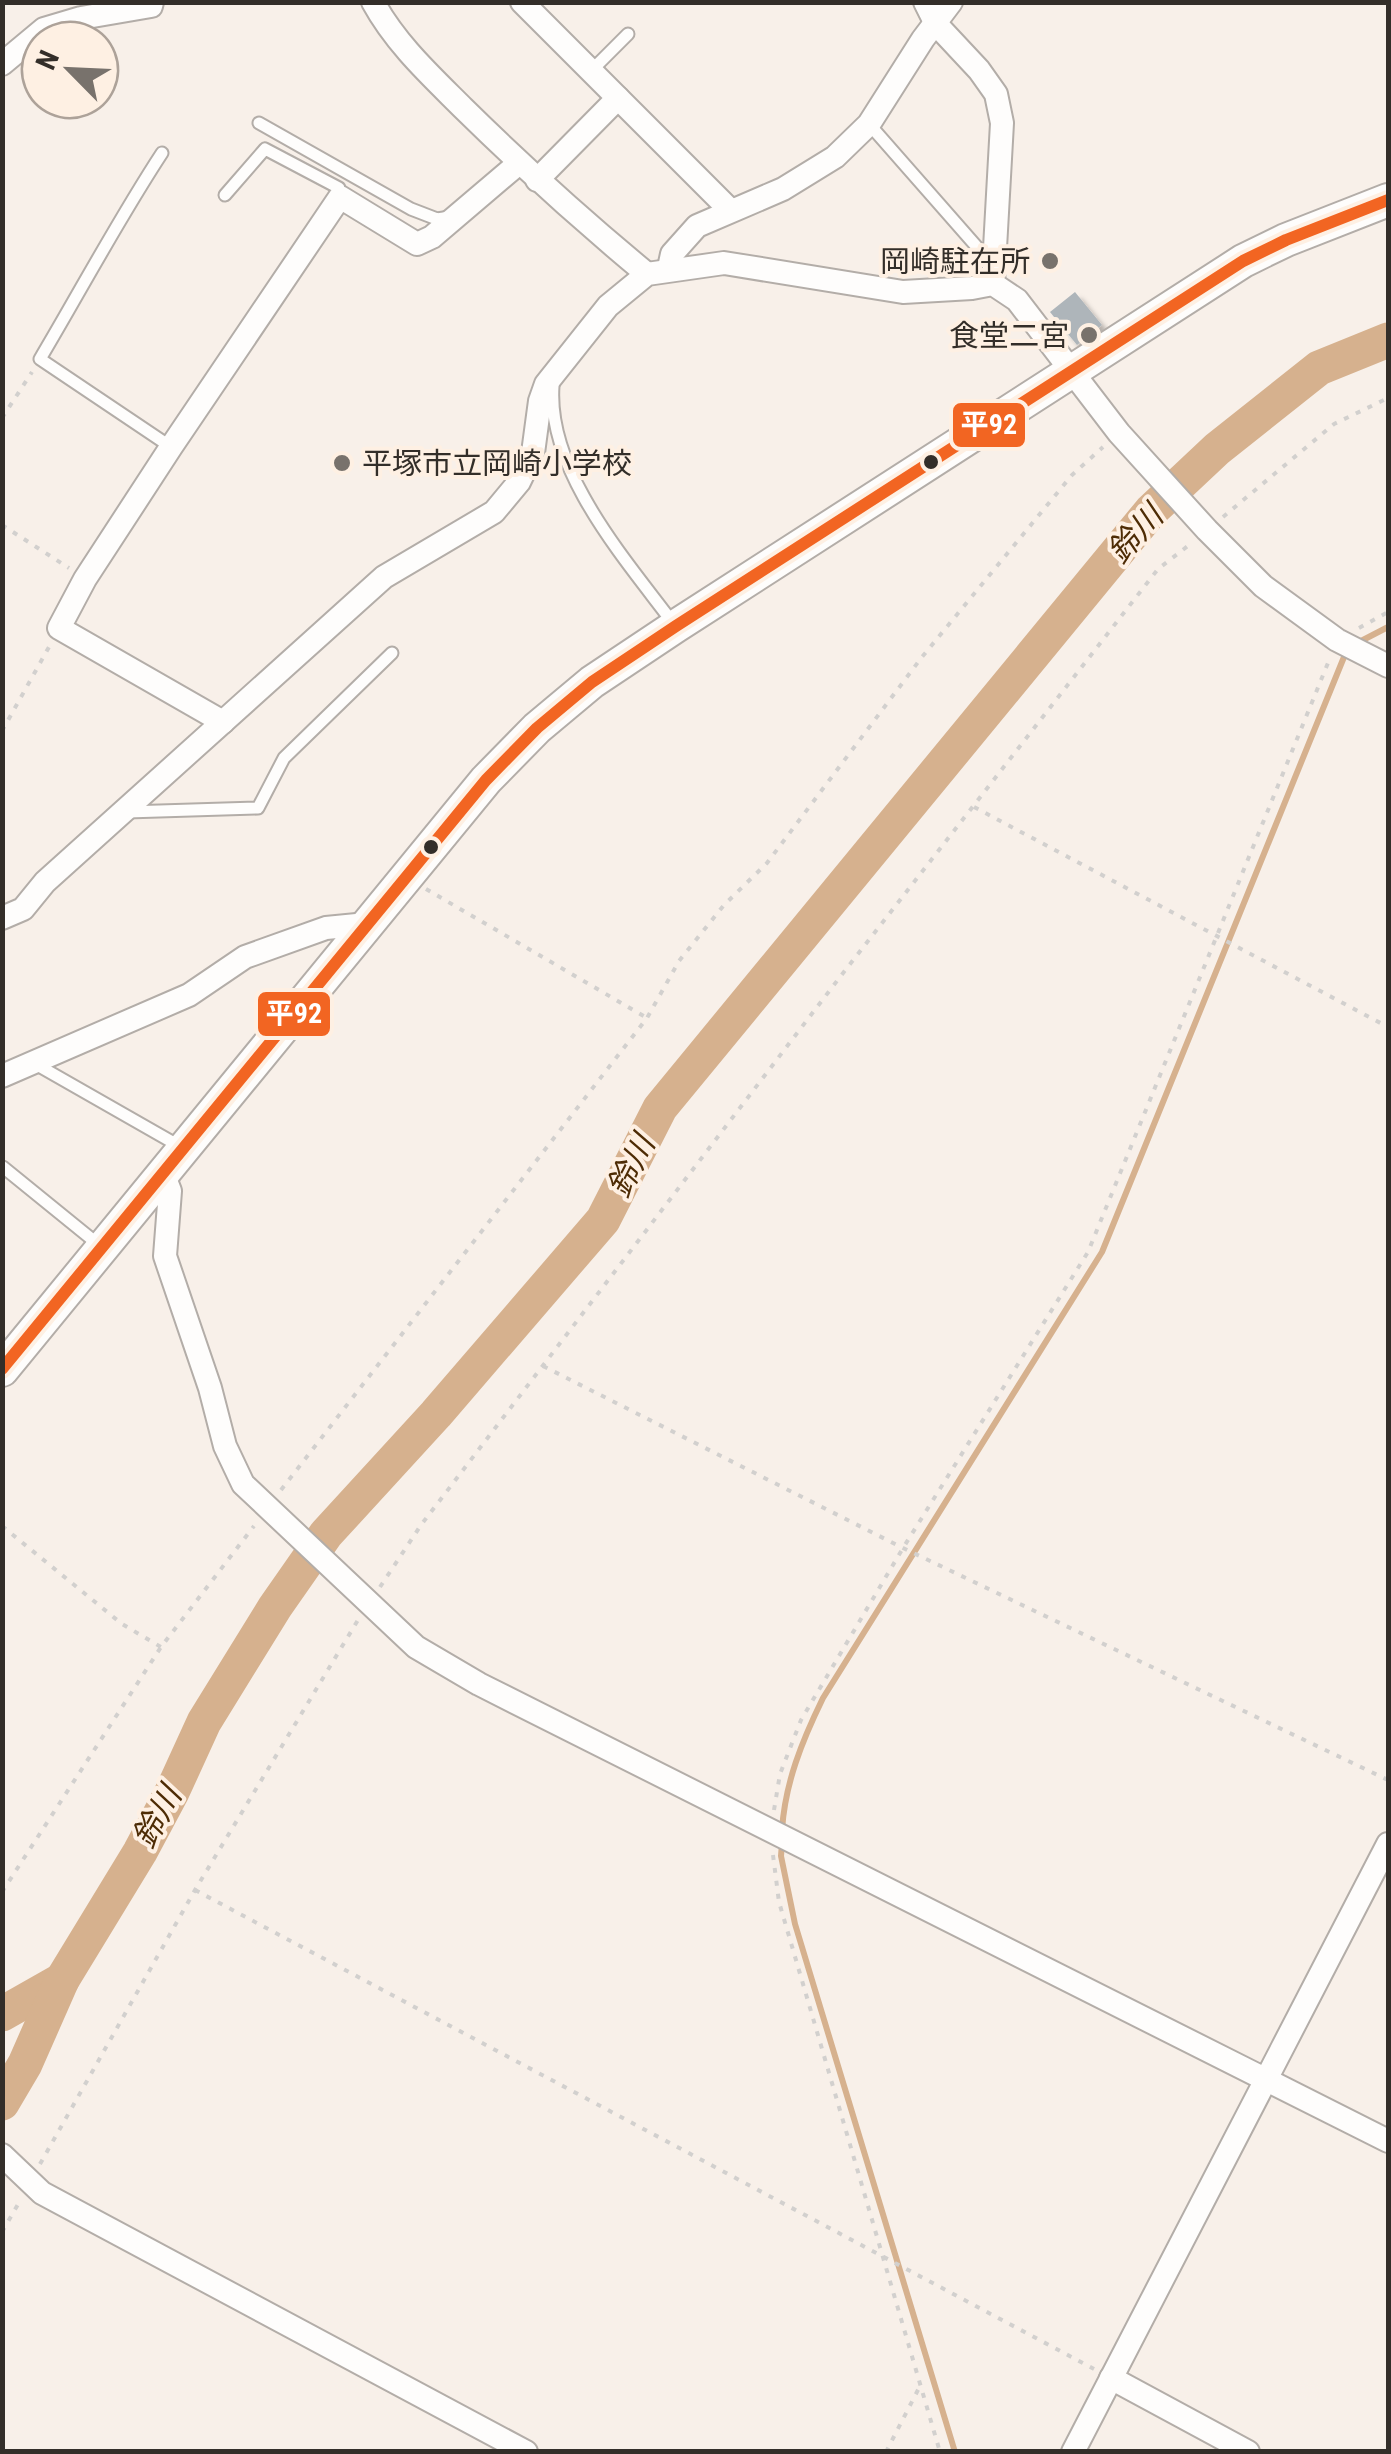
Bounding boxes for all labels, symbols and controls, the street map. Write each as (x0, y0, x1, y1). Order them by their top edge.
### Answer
north arrow (20, 20, 120, 120)
text: N (29, 45, 66, 75)
place label: 岡崎駐在所 (880, 244, 1030, 279)
marker: 岡崎駐在所 (1039, 250, 1061, 272)
place label: 食堂二宮 (949, 318, 1069, 353)
marker: 食堂二宮 (1078, 324, 1100, 346)
line badge: 平92 (951, 401, 1027, 449)
text: 平92 (961, 408, 1017, 441)
place label: 平塚市立岡崎小学校 (362, 446, 632, 481)
marker: 平塚市立岡崎小学校 (331, 452, 353, 474)
unlabelled marker (921, 452, 941, 472)
water label: 鈴川 (1099, 495, 1173, 570)
unlabelled marker (421, 837, 441, 857)
line badge: 平92 (256, 990, 332, 1038)
text: 平92 (266, 997, 322, 1030)
water label: 鈴川 (600, 1126, 664, 1203)
water label: 鈴川 (125, 1777, 191, 1854)

